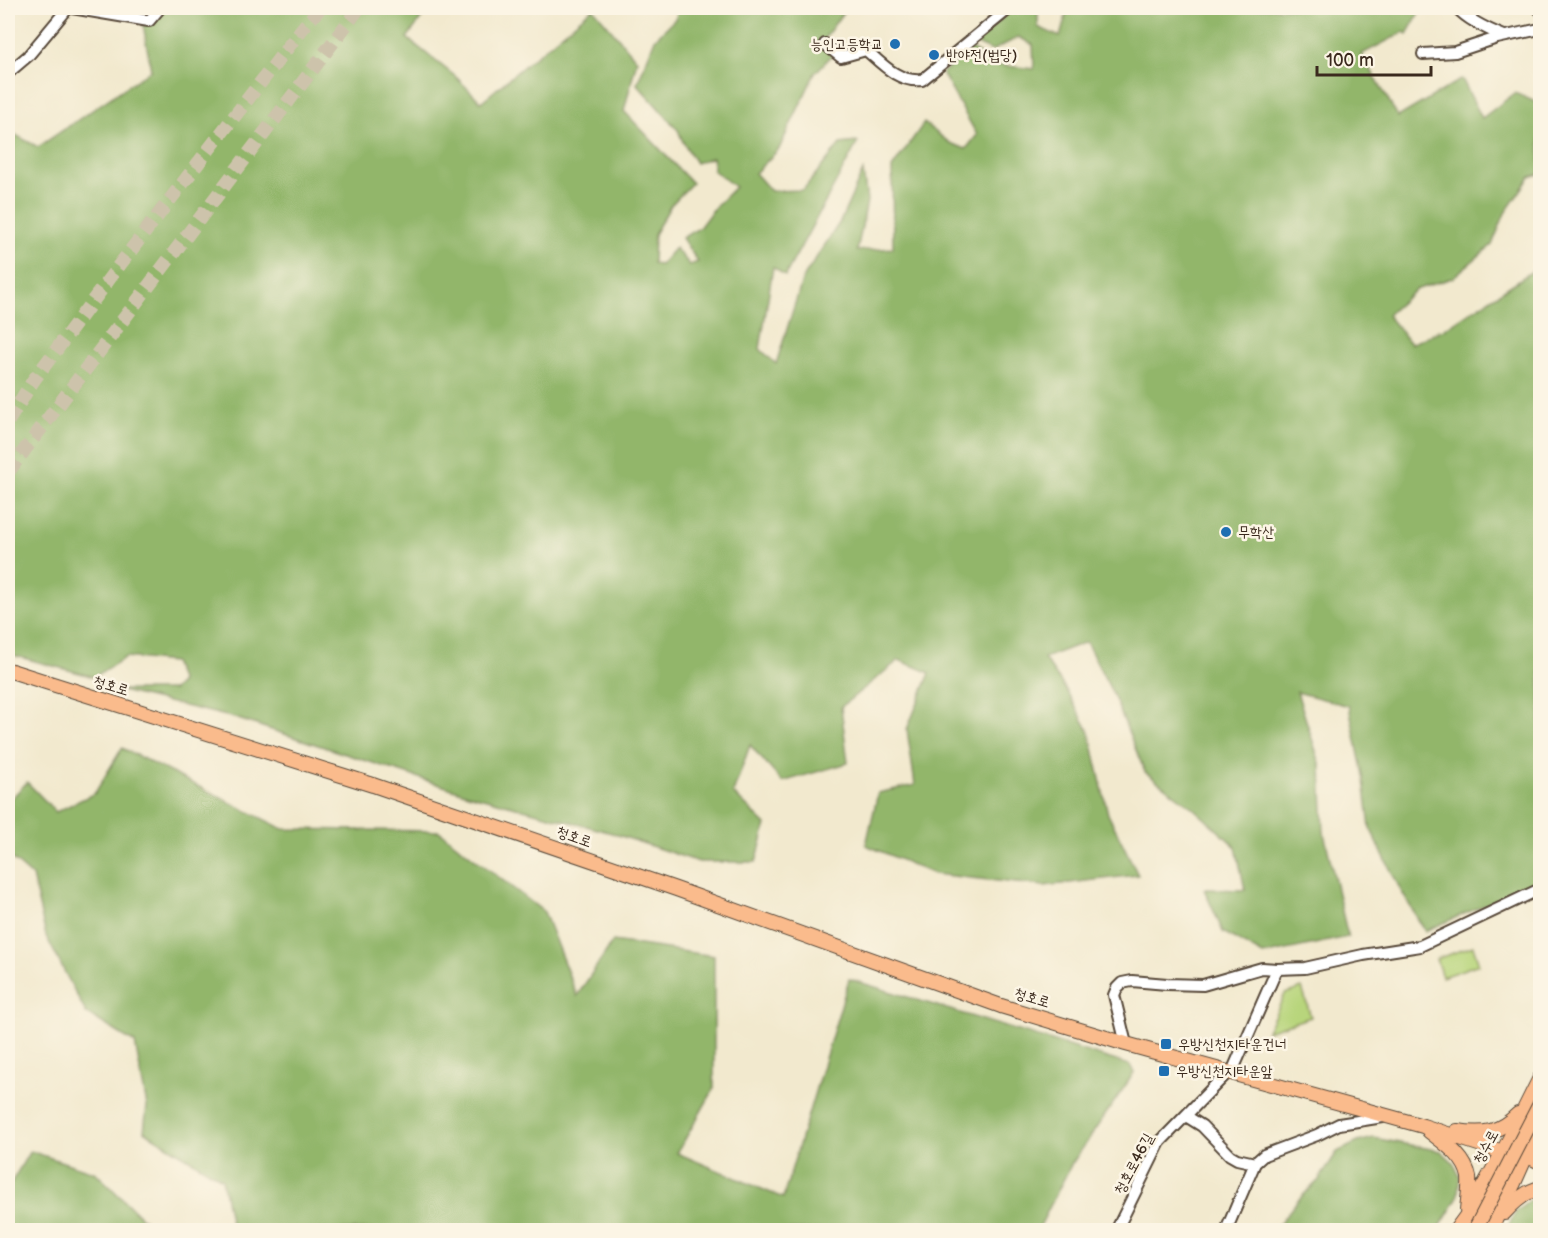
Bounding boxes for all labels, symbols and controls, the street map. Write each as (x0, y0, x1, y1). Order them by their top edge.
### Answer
place label: 능인고등학교 (811, 35, 883, 54)
marker: 능인고등학교 (888, 37, 902, 51)
scale bar (1317, 39, 1431, 77)
place label: 반야전(법당) (946, 46, 1017, 65)
marker: 반야전(법당) (927, 48, 941, 62)
text: 100 m (1326, 50, 1374, 71)
place label: 무학산 (1238, 523, 1274, 542)
marker: 무학산 (1219, 525, 1233, 539)
street label: 청호로 (91, 672, 131, 700)
street label: 청호로 (554, 822, 594, 852)
street label: 청호로 (1012, 984, 1052, 1012)
place label: 우방신천지타운건너 (1178, 1035, 1287, 1054)
marker: 우방신천지타운건너 (1159, 1037, 1173, 1051)
place label: 우방신천지타운앞 (1176, 1062, 1273, 1081)
marker: 우방신천지타운앞 (1157, 1064, 1171, 1078)
street label: 청수로 (1469, 1127, 1503, 1167)
street label: 청호로46길 (1110, 1130, 1158, 1198)

